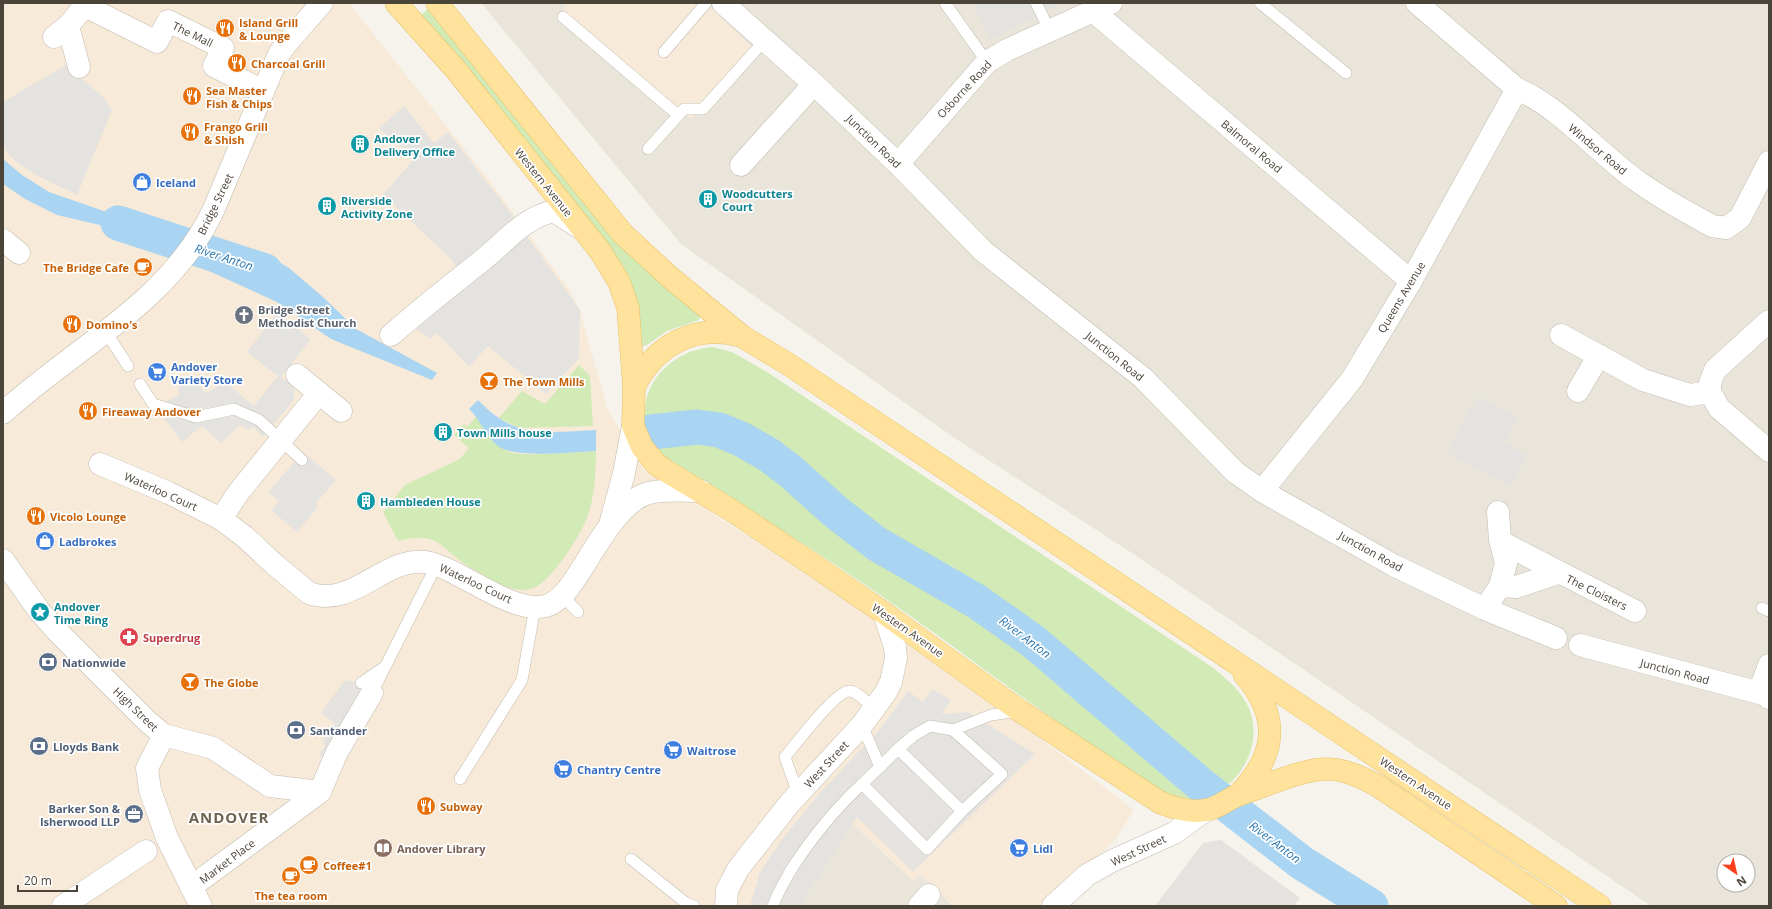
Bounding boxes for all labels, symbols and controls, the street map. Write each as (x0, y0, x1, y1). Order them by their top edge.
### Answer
place label: Island Grill & Lounge (239, 15, 298, 43)
restaurant icon: Island Grill & Lounge (214, 17, 236, 39)
street label: The Mall (170, 18, 216, 50)
restaurant icon: Charcoal Grill (226, 52, 248, 74)
place label: Charcoal Grill (251, 56, 325, 71)
street label: Osborne Road (933, 57, 995, 121)
place label: Sea Master Fish & Chips (206, 83, 273, 111)
restaurant icon: Sea Master Fish & Chips (181, 85, 203, 107)
street label: Junction Road (843, 110, 905, 171)
street label: Balmoral Road (1218, 116, 1286, 176)
place label: Frango Grill & Shish (204, 119, 268, 147)
street label: Windsor Road (1566, 120, 1630, 178)
restaurant icon: Frango Grill & Shish (179, 121, 201, 143)
place label: Andover Delivery Office (374, 131, 456, 159)
building icon: Andover Delivery Office (349, 133, 371, 155)
street label: Western Avenue (512, 145, 576, 219)
shop icon: Iceland (131, 171, 153, 193)
street label: Bridge Street (194, 171, 236, 237)
place label: Iceland (156, 175, 196, 190)
place label: Woodcutters Court (722, 186, 793, 214)
building icon: Woodcutters Court (697, 188, 719, 210)
place label: Riverside Activity Zone (341, 193, 413, 221)
building icon: Riverside Activity Zone (316, 195, 338, 217)
water label: River Anton (193, 240, 255, 274)
cafe icon: The Bridge Cafe (132, 256, 154, 278)
street label: Queens Avenue (1374, 259, 1428, 335)
place label: The Bridge Cafe (43, 260, 129, 275)
place label: Bridge Street Methodist Church (258, 302, 356, 330)
church icon: Bridge Street Methodist Church (233, 304, 255, 326)
restaurant icon: Domino's (61, 313, 83, 335)
place label: Domino's (86, 317, 138, 332)
street label: Junction Road (1082, 327, 1147, 384)
place label: Andover Variety Store (171, 359, 243, 387)
supermarket icon: Andover Variety Store (146, 361, 168, 383)
bar icon: The Town Mills (478, 370, 500, 392)
place label: The Town Mills (503, 374, 585, 389)
restaurant icon: Fireaway Andover (77, 400, 99, 422)
place label: Fireaway Andover (102, 404, 201, 419)
building icon: Town Mills house (432, 421, 454, 443)
place label: Town Mills house (457, 425, 552, 440)
street label: Waterloo Court (122, 468, 200, 514)
building icon: Hambleden House (355, 490, 377, 512)
place label: Hambleden House (380, 494, 481, 509)
restaurant icon: Vicolo Lounge (25, 505, 47, 527)
place label: Vicolo Lounge (50, 509, 127, 524)
street label: Junction Road (1335, 527, 1406, 575)
shop icon: Ladbrokes (34, 530, 56, 552)
place label: Ladbrokes (59, 534, 117, 549)
street label: Waterloo Court (437, 560, 515, 606)
street label: The Cloisters (1564, 571, 1630, 613)
place label: Andover Time Ring (54, 599, 109, 627)
street label: Western Avenue (869, 600, 947, 660)
place icon: Andover Time Ring (29, 601, 51, 623)
water label: River Anton (996, 612, 1054, 662)
pharmacy icon: Superdrug (118, 626, 140, 648)
place label: Superdrug (143, 630, 201, 645)
bank icon: Nationwide (37, 651, 59, 673)
street label: Junction Road (1638, 654, 1711, 687)
place label: Nationwide (62, 655, 126, 670)
bar icon: The Globe (179, 671, 201, 693)
place label: The Globe (204, 675, 259, 690)
street label: High Street (110, 684, 162, 734)
bank icon: Santander (285, 719, 307, 741)
place label: Santander (310, 723, 367, 738)
bank icon: Lloyds Bank (28, 735, 50, 757)
street label: West Street (800, 737, 852, 791)
place label: Lloyds Bank (53, 739, 119, 754)
supermarket icon: Waitrose (662, 739, 684, 761)
place label: Waitrose (687, 743, 737, 758)
street label: Western Avenue (1377, 753, 1455, 813)
supermarket icon: Chantry Centre (552, 758, 574, 780)
place label: Chantry Centre (577, 762, 662, 777)
restaurant icon: Subway (415, 795, 437, 817)
place label: Subway (440, 799, 483, 814)
place label: Barker Son & Isherwood LLP (40, 801, 121, 829)
office icon: Barker Son & Isherwood LLP (123, 803, 145, 825)
district label: ANDOVER (189, 807, 269, 827)
water label: River Anton (1246, 817, 1304, 867)
street label: West Street (1108, 831, 1168, 869)
street label: Market Place (196, 835, 258, 887)
library icon: Andover Library (372, 837, 394, 859)
supermarket icon: Lidl (1008, 837, 1030, 859)
place label: Andover Library (397, 841, 486, 856)
place label: Lidl (1033, 841, 1053, 856)
north arrow (1716, 853, 1756, 893)
cafe icon: Coffee#1 (298, 854, 320, 876)
place label: Coffee#1 (323, 858, 372, 873)
cafe icon: The tea room (280, 865, 302, 887)
scale bar (18, 867, 77, 893)
text: 20 m (24, 872, 52, 889)
text: N (1734, 873, 1750, 890)
place label: The tea room (254, 888, 328, 903)

